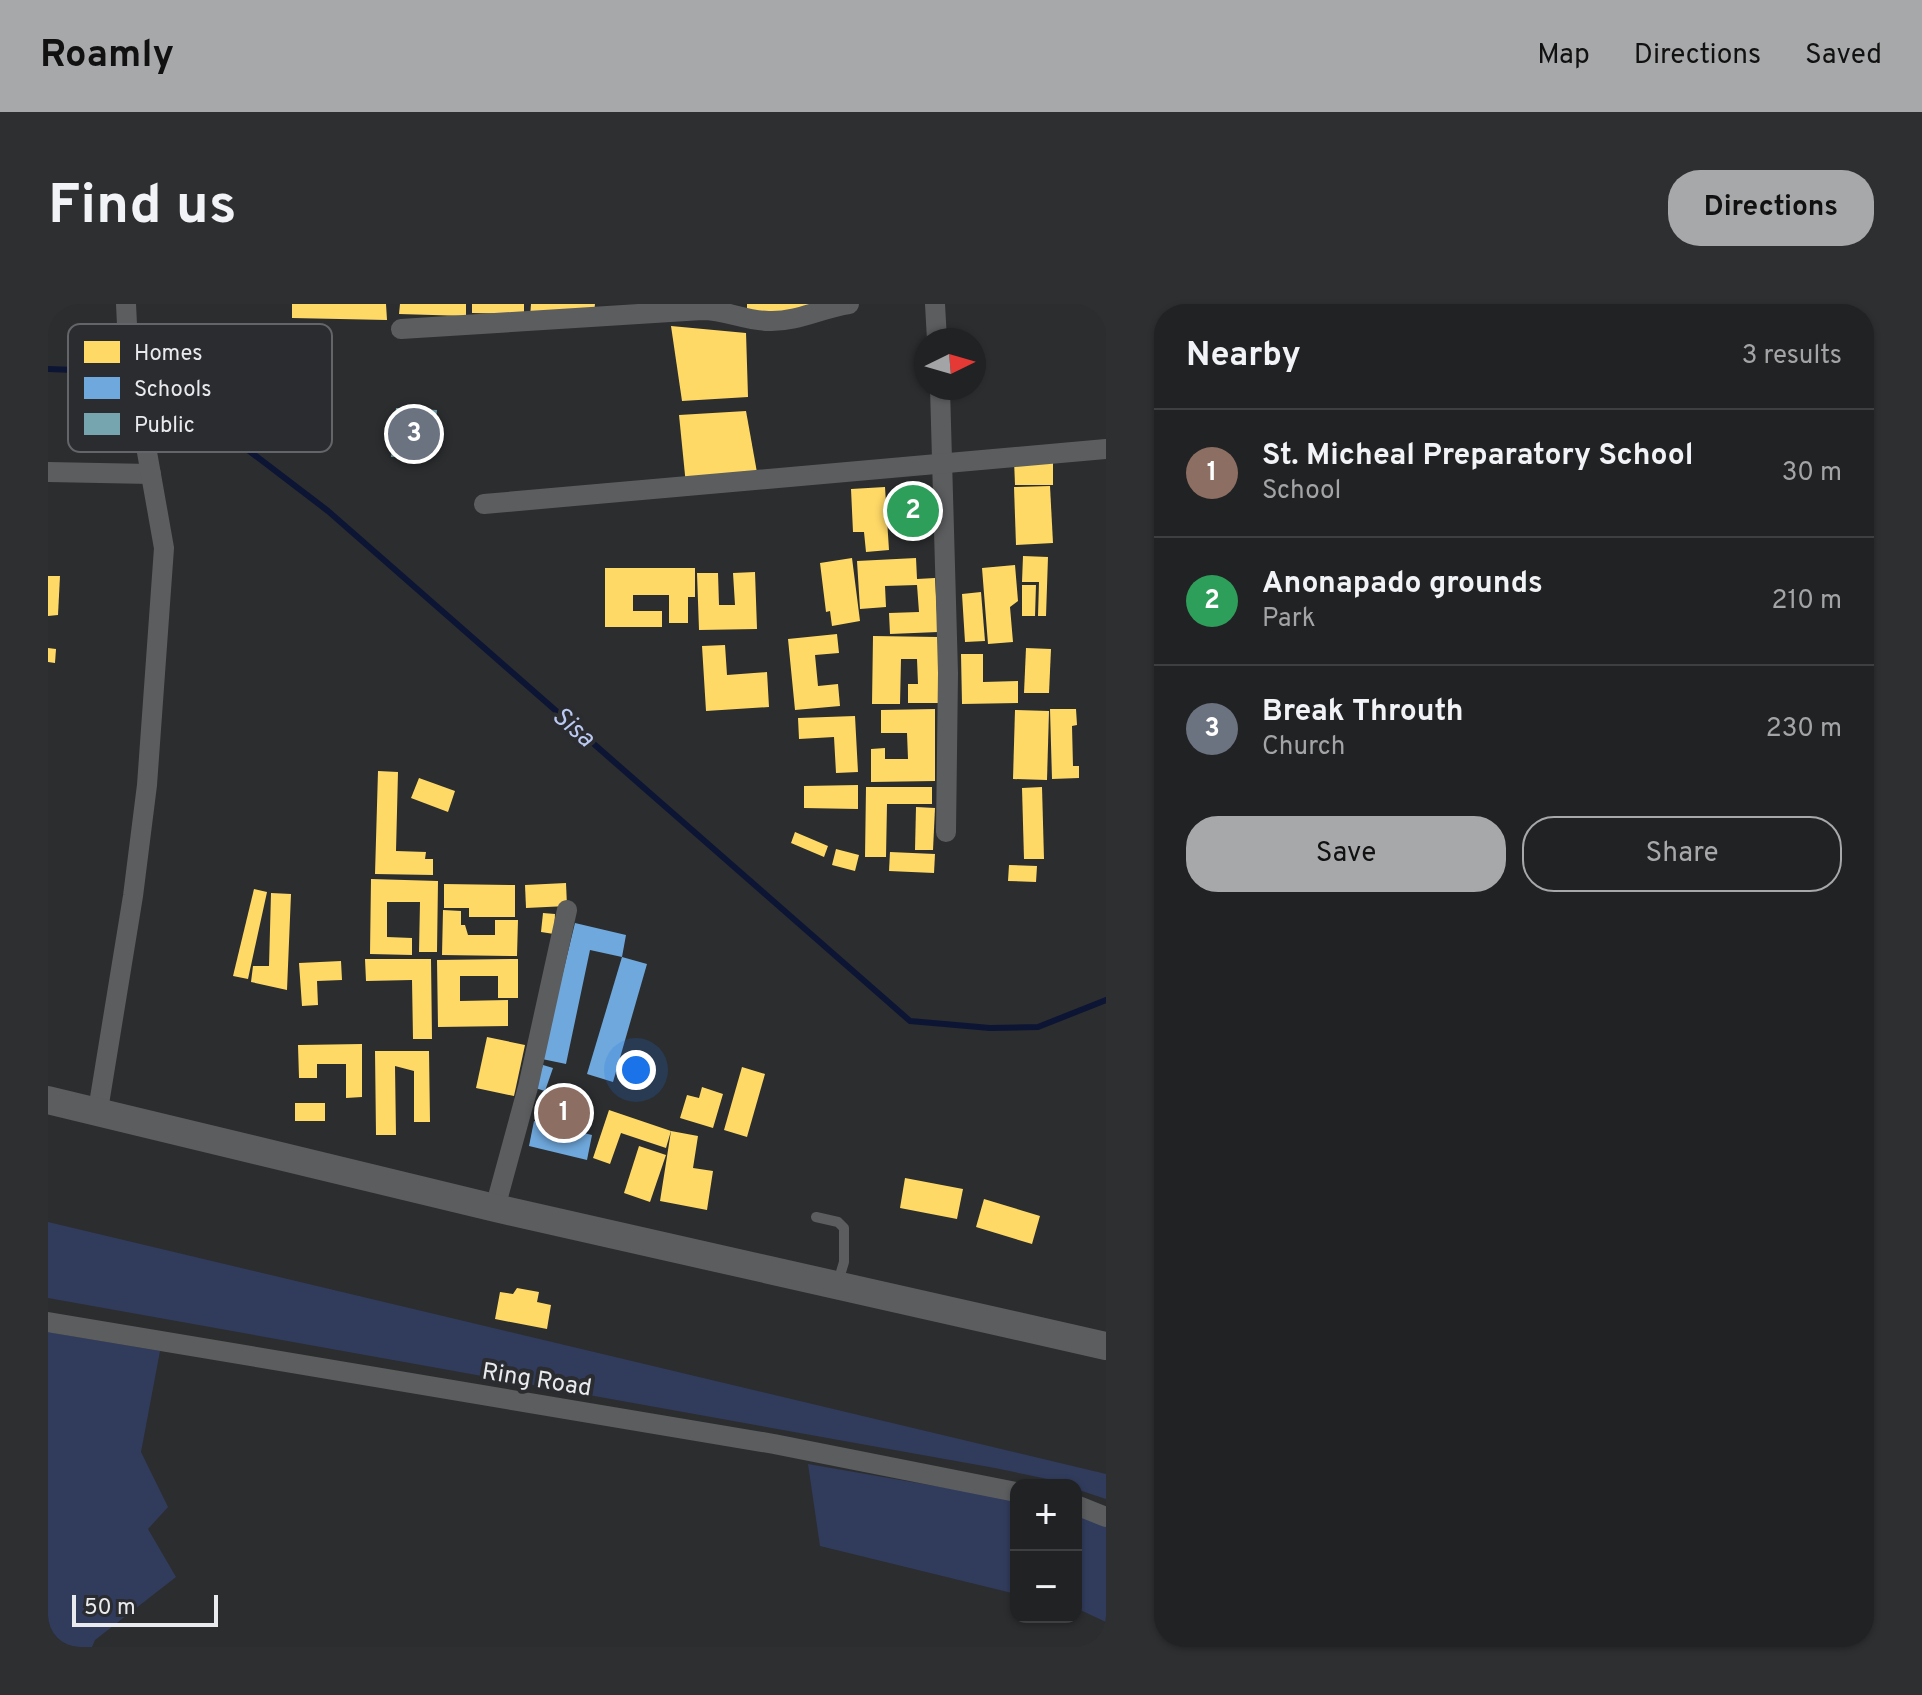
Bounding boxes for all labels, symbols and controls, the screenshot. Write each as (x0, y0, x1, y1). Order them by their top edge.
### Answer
text: Roamly (40, 32, 174, 81)
text: Map (1537, 38, 1590, 74)
text: Directions (1634, 38, 1761, 74)
text: Saved (1805, 38, 1882, 74)
button: Directions (1668, 170, 1874, 246)
text: Find us (48, 173, 237, 243)
legend (68, 324, 332, 452)
north arrow (914, 328, 986, 400)
text: Nearby (1186, 335, 1301, 378)
text: 3 results (1742, 340, 1842, 373)
text: Homes (134, 341, 203, 368)
text: Schools (134, 377, 211, 404)
pin: 3 (388, 404, 440, 464)
text: Public (134, 413, 195, 440)
text: St. Micheal Preparatory School (1262, 438, 1694, 475)
text: 1 (1207, 457, 1217, 490)
text: 30 m (1782, 457, 1842, 490)
text: School (1262, 475, 1341, 508)
pin: 2 (887, 481, 939, 541)
text: Anonapado grounds (1262, 566, 1543, 603)
text: 2 (1204, 585, 1220, 618)
text: 210 m (1772, 585, 1842, 618)
text: Park (1262, 603, 1316, 636)
text: Break Throuth (1262, 694, 1463, 731)
water label: Sisa (544, 700, 601, 756)
text: 3 (1204, 713, 1220, 746)
text: 230 m (1766, 713, 1842, 746)
text: Church (1262, 731, 1345, 764)
button: Save (1186, 816, 1506, 892)
button: Share (1522, 816, 1842, 892)
your location (616, 1050, 656, 1090)
pin: 1 (538, 1083, 590, 1143)
street label: Ring Road (480, 1358, 594, 1404)
map controls (1010, 1479, 1082, 1623)
button: + (1010, 1479, 1082, 1551)
button: − (1010, 1551, 1082, 1623)
scale bar (72, 1591, 218, 1627)
text: 50 m (84, 1595, 136, 1622)

